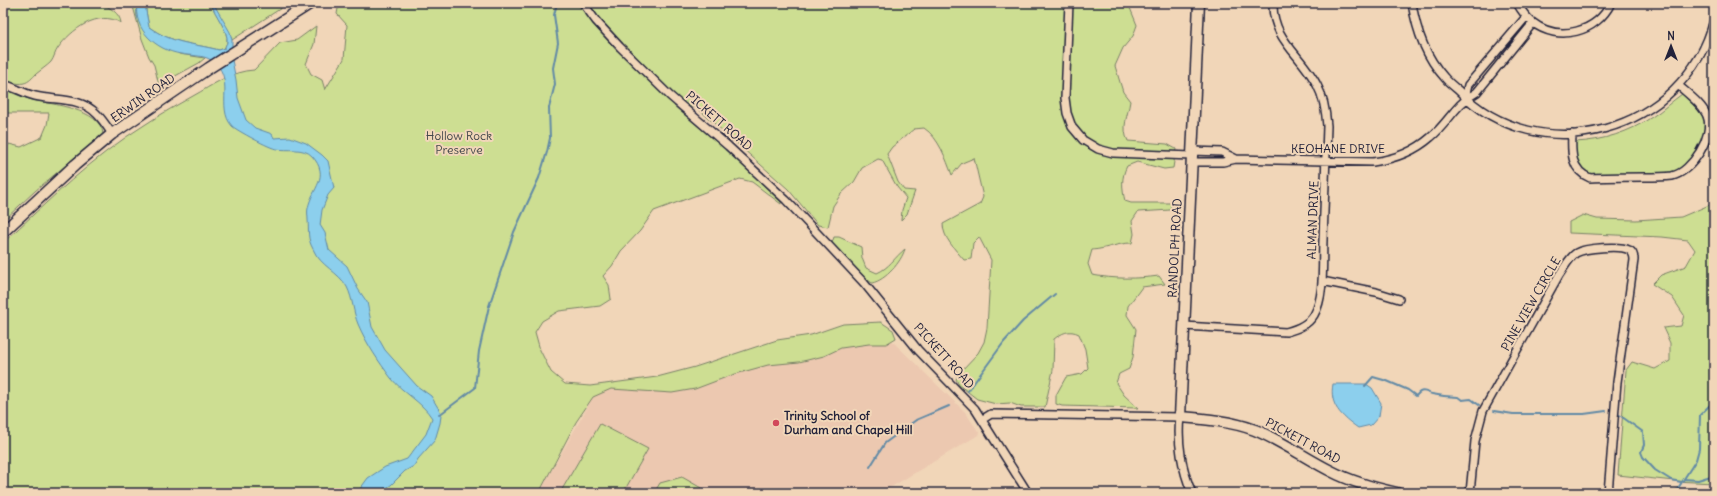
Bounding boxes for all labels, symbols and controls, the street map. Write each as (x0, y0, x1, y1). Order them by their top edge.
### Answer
north arrow (1651, 26, 1691, 66)
text: N (1667, 29, 1675, 43)
street label: ERWIN ROAD (108, 70, 178, 125)
street label: PICKETT ROAD (683, 88, 756, 153)
park label: Hollow Rock Preserve (426, 128, 492, 157)
street label: KEOHANE DRIVE (1291, 141, 1385, 156)
street label: ALMAN DRIVE (1304, 180, 1321, 260)
street label: RANDOLPH ROAD (1164, 198, 1185, 298)
street label: PINE VIEW CIRCLE (1497, 254, 1564, 354)
street label: PICKETT ROAD (911, 320, 978, 392)
place label: Trinity School of Durham and Chapel Hill (784, 408, 913, 438)
street label: PICKETT ROAD (1263, 414, 1343, 467)
marker: Trinity School of Durham and Chapel Hill (771, 418, 781, 428)

